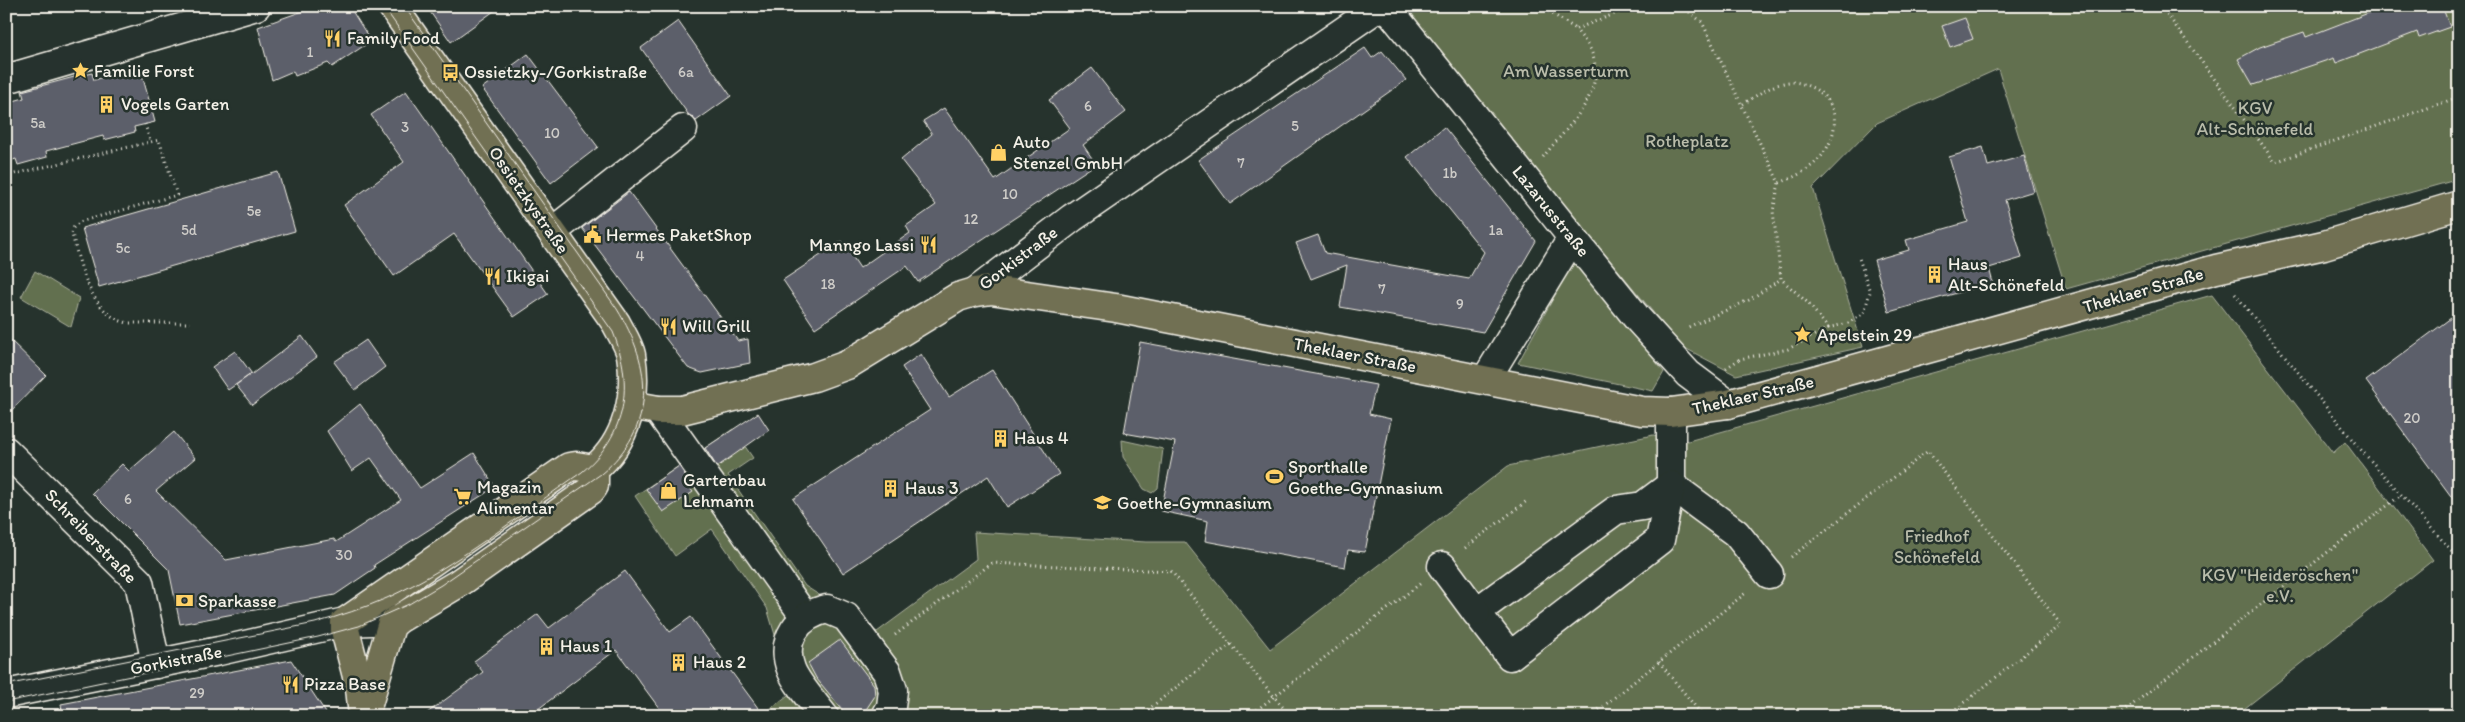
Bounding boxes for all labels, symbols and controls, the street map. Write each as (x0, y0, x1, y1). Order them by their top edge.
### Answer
place label: Family Food (347, 27, 440, 49)
restaurant icon: Family Food (323, 28, 343, 48)
house number: 1 (307, 43, 314, 61)
place label: Familie Forst (94, 60, 195, 82)
park label: Am Wasserturm (1503, 60, 1629, 82)
place icon: Familie Forst (70, 61, 90, 81)
place label: Ossietzky-/Gorkistraße (464, 61, 647, 83)
bus stop icon: Ossietzky-/Gorkistraße (440, 62, 460, 82)
house number: 6a (678, 63, 694, 81)
place label: Vogels Garten (121, 93, 230, 115)
building icon: Vogels Garten (97, 94, 117, 114)
house number: 6 (1084, 97, 1092, 115)
park label: KGV Alt-Schönefeld (2197, 97, 2314, 140)
house number: 5a (30, 114, 46, 132)
house number: 5 (1291, 117, 1299, 135)
house number: 3 (401, 118, 409, 136)
house number: 10 (544, 124, 560, 142)
park label: Rotheplatz (1645, 130, 1729, 152)
place label: Auto Stenzel GmbH (1013, 131, 1123, 174)
street label: Ossietzkystraße (484, 142, 574, 258)
shop icon: Auto Stenzel GmbH (989, 142, 1009, 162)
house number: 7 (1237, 154, 1245, 172)
street label: Lazarusstraße (1507, 161, 1595, 261)
house number: 1b (1443, 164, 1458, 182)
house number: 10 (1002, 185, 1018, 203)
house number: 5e (246, 202, 262, 220)
house number: 12 (964, 210, 979, 228)
house number: 5d (181, 221, 198, 239)
street label: Gorkistraße (974, 221, 1062, 295)
house number: 1a (1489, 221, 1504, 239)
place label: Hermes PaketShop (606, 224, 752, 246)
public building icon: Hermes PaketShop (582, 225, 602, 245)
place label: Manngo Lassi (809, 234, 914, 256)
restaurant icon: Manngo Lassi (918, 235, 938, 255)
house number: 5c (116, 239, 130, 257)
house number: 4 (635, 247, 645, 265)
place label: Haus Alt-Schönefeld (1948, 253, 2065, 296)
street label: Theklaer Straße (2080, 262, 2206, 318)
building icon: Haus Alt-Schönefeld (1924, 264, 1944, 284)
place label: Ikigai (506, 265, 549, 287)
restaurant icon: Ikigai (482, 266, 502, 286)
house number: 18 (820, 275, 836, 293)
house number: 7 (1378, 280, 1386, 298)
house number: 9 (1456, 295, 1464, 313)
place label: Will Grill (682, 315, 751, 337)
restaurant icon: Will Grill (658, 316, 678, 336)
place label: Apelstein 29 (1817, 324, 1912, 346)
place icon: Apelstein 29 (1793, 325, 1813, 345)
street label: Theklaer Straße (1292, 332, 1418, 378)
street label: Theklaer Straße (1690, 370, 1816, 420)
house number: 20 (2403, 409, 2421, 427)
place label: Haus 4 (1014, 427, 1069, 449)
building icon: Haus 4 (990, 428, 1010, 448)
place label: Sporthalle Goethe-Gymnasium (1288, 456, 1443, 499)
sports icon: Sporthalle Goethe-Gymnasium (1264, 467, 1284, 487)
place label: Gartenbau Lehmann (683, 469, 766, 512)
place label: Magazin Alimentar (477, 476, 555, 519)
place label: Haus 3 (905, 477, 959, 499)
building icon: Haus 3 (881, 478, 901, 498)
shop icon: Gartenbau Lehmann (659, 480, 679, 500)
street label: Schreiberstraße (40, 484, 142, 588)
supermarket icon: Magazin Alimentar (453, 487, 473, 507)
house number: 6 (124, 490, 132, 508)
place label: Goethe-Gymnasium (1117, 492, 1272, 514)
school or university icon: Goethe-Gymnasium (1093, 493, 1113, 513)
park label: Friedhof Schönefeld (1894, 525, 1980, 568)
house number: 30 (335, 546, 353, 564)
park label: KGV "Heideröschen" e.V. (2202, 564, 2358, 607)
place label: Sparkasse (198, 590, 277, 612)
bank icon: Sparkasse (174, 591, 194, 611)
place label: Haus 1 (560, 635, 612, 657)
building icon: Haus 1 (536, 636, 556, 656)
street label: Gorkistraße (128, 640, 224, 680)
place label: Haus 2 (693, 651, 747, 673)
building icon: Haus 2 (669, 652, 689, 672)
place label: Pizza Base (304, 673, 386, 695)
restaurant icon: Pizza Base (280, 674, 300, 694)
house number: 29 (189, 684, 205, 702)

